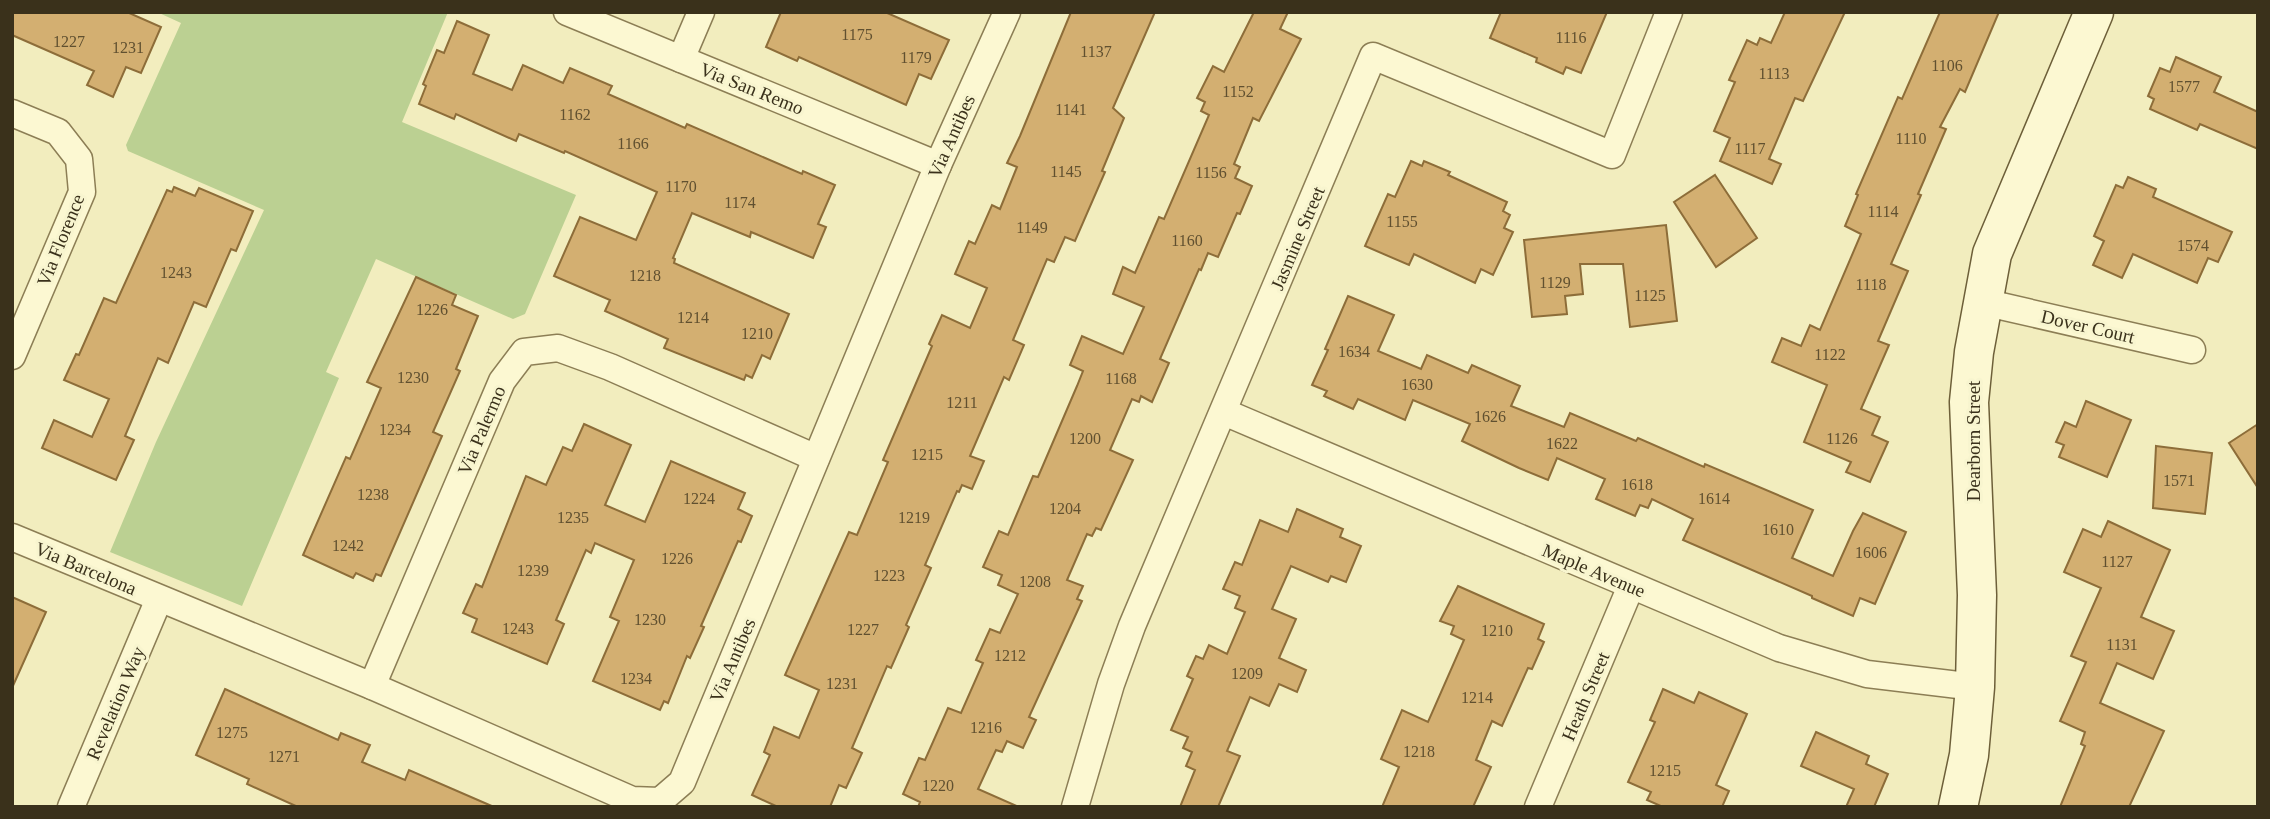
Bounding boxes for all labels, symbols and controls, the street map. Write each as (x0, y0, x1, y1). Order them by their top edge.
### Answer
house number: 1175 (841, 26, 873, 43)
house number: 1116 (1556, 29, 1586, 46)
house number: 1227 (53, 33, 85, 50)
house number: 1231 (112, 39, 144, 56)
house number: 1137 (1080, 43, 1112, 60)
house number: 1179 (900, 49, 932, 66)
house number: 1106 (1931, 57, 1963, 74)
street label: Via San Remo (697, 58, 807, 119)
house number: 1113 (1759, 65, 1789, 82)
house number: 1577 (2168, 78, 2200, 95)
house number: 1152 (1222, 83, 1254, 100)
street label: Via Antibes (924, 91, 979, 181)
house number: 1141 (1055, 101, 1087, 118)
house number: 1162 (559, 106, 591, 123)
house number: 1110 (1896, 130, 1926, 147)
house number: 1166 (617, 135, 649, 152)
house number: 1117 (1735, 140, 1765, 157)
house number: 1145 (1050, 163, 1082, 180)
house number: 1156 (1195, 164, 1227, 181)
house number: 1170 (665, 178, 697, 195)
street label: Jasmine Street (1266, 183, 1329, 293)
street label: Via Florence (32, 191, 88, 289)
house number: 1174 (724, 194, 756, 211)
house number: 1114 (1868, 203, 1898, 220)
house number: 1155 (1386, 213, 1418, 230)
house number: 1149 (1016, 219, 1048, 236)
house number: 1160 (1171, 232, 1203, 249)
house number: 1574 (2177, 237, 2209, 254)
house number: 1243 (160, 264, 192, 281)
house number: 1218 (629, 267, 661, 284)
house number: 1129 (1539, 274, 1571, 291)
house number: 1118 (1856, 276, 1886, 293)
house number: 1125 (1634, 287, 1666, 304)
house number: 1226 (416, 301, 448, 318)
street label: Dover Court (2039, 306, 2137, 348)
house number: 1214 (677, 309, 709, 326)
house number: 1210 (741, 325, 773, 342)
house number: 1634 (1338, 343, 1370, 360)
house number: 1122 (1814, 346, 1846, 363)
house number: 1230 (397, 369, 429, 386)
house number: 1168 (1105, 370, 1137, 387)
house number: 1630 (1401, 376, 1433, 393)
street label: Dearborn Street (1963, 380, 1984, 501)
street label: Via Palermo (453, 383, 510, 478)
house number: 1211 (946, 394, 978, 411)
house number: 1626 (1474, 408, 1506, 425)
house number: 1234 (379, 421, 411, 438)
house number: 1200 (1069, 430, 1101, 447)
house number: 1126 (1826, 430, 1858, 447)
house number: 1622 (1546, 435, 1578, 452)
house number: 1215 (911, 446, 943, 463)
house number: 1571 (2163, 472, 2195, 489)
house number: 1618 (1621, 476, 1653, 493)
house number: 1238 (357, 486, 389, 503)
house number: 1224 (683, 490, 715, 507)
house number: 1614 (1698, 490, 1730, 507)
house number: 1204 (1049, 500, 1081, 517)
house number: 1235 (557, 509, 589, 526)
house number: 1219 (898, 509, 930, 526)
house number: 1610 (1762, 521, 1794, 538)
house number: 1242 (332, 537, 364, 554)
street label: Via Barcelona (32, 538, 140, 599)
street label: Maple Avenue (1539, 539, 1648, 602)
house number: 1606 (1855, 544, 1887, 561)
house number: 1226 (661, 550, 693, 567)
house number: 1127 (2101, 553, 2133, 570)
house number: 1239 (517, 562, 549, 579)
house number: 1223 (873, 567, 905, 584)
house number: 1208 (1019, 573, 1051, 590)
house number: 1230 (634, 611, 666, 628)
street label: Via Antibes (705, 615, 760, 705)
house number: 1243 (502, 620, 534, 637)
house number: 1227 (847, 621, 879, 638)
house number: 1210 (1481, 622, 1513, 639)
house number: 1131 (2106, 636, 2138, 653)
street label: Revelation Way (82, 643, 149, 763)
house number: 1212 (994, 647, 1026, 664)
street label: Heath Street (1557, 648, 1614, 744)
house number: 1209 (1231, 665, 1263, 682)
house number: 1234 (620, 670, 652, 687)
house number: 1231 (826, 675, 858, 692)
house number: 1214 (1461, 689, 1493, 706)
house number: 1216 (970, 719, 1002, 736)
house number: 1275 (216, 724, 248, 741)
house number: 1218 (1403, 743, 1435, 760)
house number: 1271 (268, 748, 300, 765)
house number: 1215 (1649, 762, 1681, 779)
house number: 1220 (922, 777, 954, 794)

